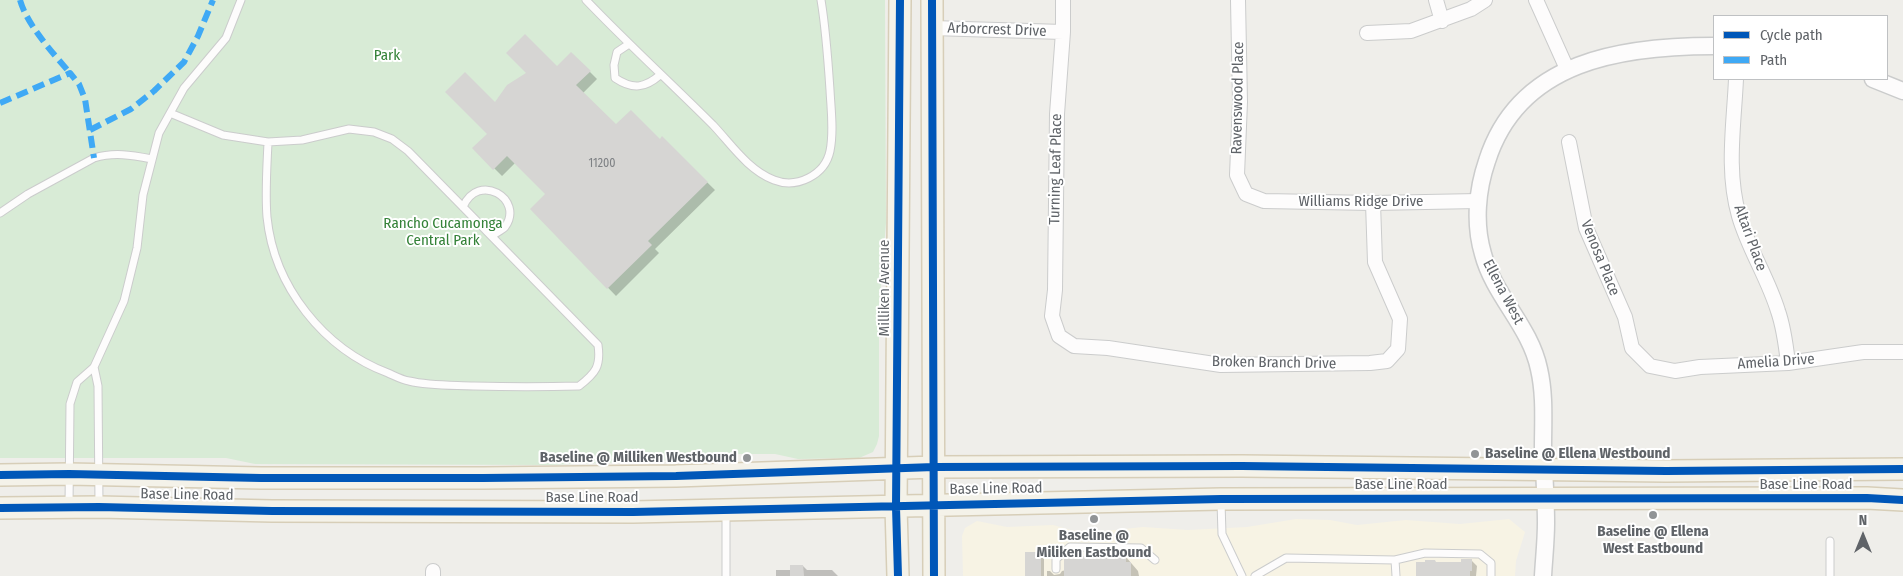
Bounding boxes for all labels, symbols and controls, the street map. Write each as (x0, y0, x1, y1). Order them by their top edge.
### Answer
legend (1713, 15, 1888, 80)
street label: Arborcrest Drive (947, 19, 1047, 41)
text: Cycle path (1760, 26, 1823, 44)
street label: Ravenswood Place (1228, 41, 1248, 155)
park label: Park (374, 47, 400, 65)
text: Path (1760, 51, 1787, 69)
street label: Turning Leaf Place (1046, 113, 1066, 225)
house number: 11200 (589, 157, 615, 171)
street label: Williams Ridge Drive (1298, 193, 1424, 211)
street label: Altari Place (1730, 202, 1770, 274)
park label: Rancho Cucamonga Central Park (383, 215, 503, 250)
street label: Venosa Place (1577, 217, 1623, 299)
street label: Milliken Avenue (876, 240, 894, 336)
street label: Ellena West (1478, 257, 1528, 327)
street label: Amelia Drive (1737, 350, 1815, 374)
street label: Broken Branch Drive (1212, 353, 1336, 373)
place label: Baseline @ Ellena Westbound (1485, 445, 1670, 463)
marker: Baseline @ Ellena Westbound (1469, 448, 1481, 460)
place label: Baseline @ Milliken Westbound (540, 449, 737, 467)
marker: Baseline @ Milliken Westbound (741, 452, 753, 464)
street label: Base Line Road (1354, 476, 1448, 494)
street label: Base Line Road (1759, 476, 1853, 494)
street label: Base Line Road (949, 479, 1043, 499)
street label: Base Line Road (140, 485, 234, 505)
street label: Base Line Road (545, 489, 639, 507)
marker: Baseline @ Ellena West Eastbound (1647, 509, 1659, 521)
north arrow (1838, 511, 1888, 561)
text: N (1859, 512, 1867, 529)
marker: Baseline @ Miliken Eastbound (1088, 513, 1100, 525)
place label: Baseline @ Ellena West Eastbound (1597, 523, 1709, 558)
place label: Baseline @ Miliken Eastbound (1037, 527, 1151, 562)

